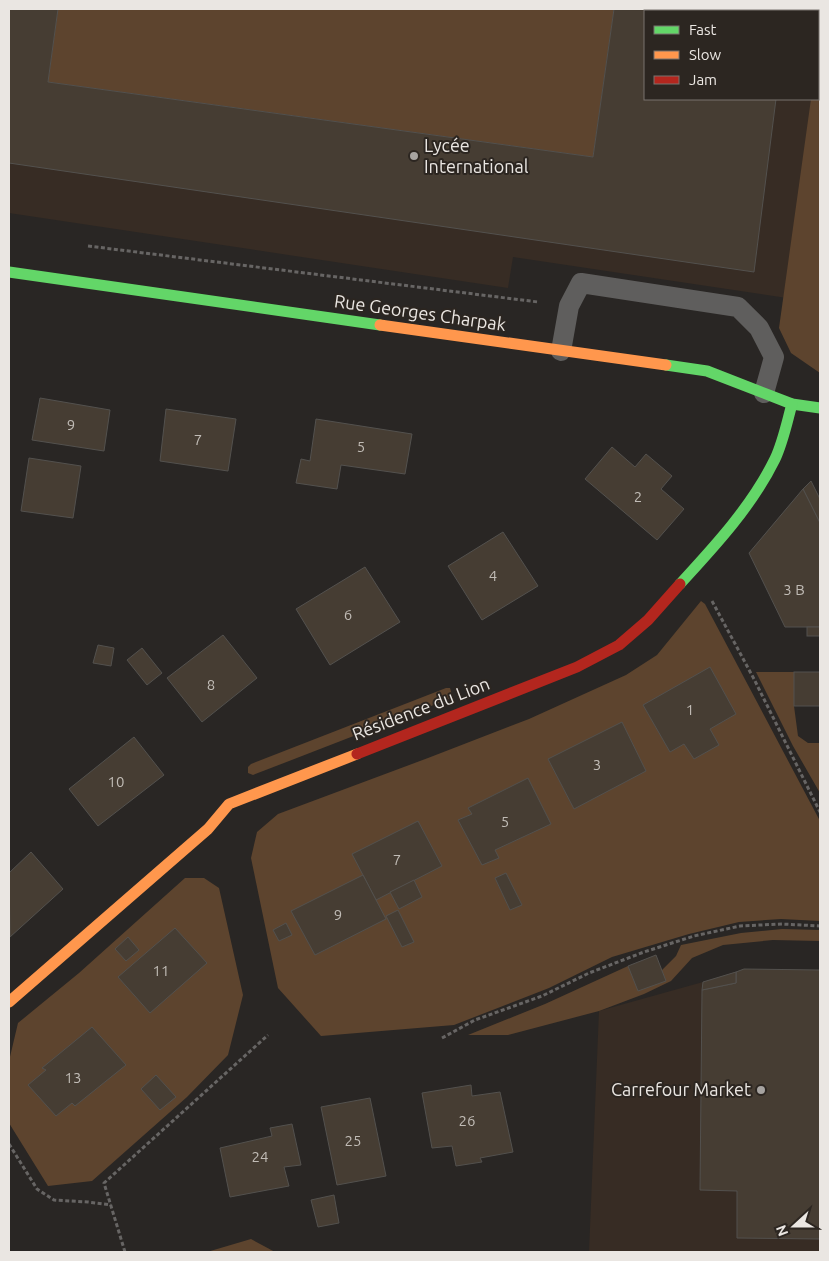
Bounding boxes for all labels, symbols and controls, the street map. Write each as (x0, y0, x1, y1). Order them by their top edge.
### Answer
legend (644, 10, 819, 100)
text: Fast (689, 21, 717, 38)
text: Slow (689, 46, 722, 63)
text: Jam (689, 71, 717, 88)
place label: Lycée International (424, 135, 529, 176)
marker: Lycée International (408, 150, 420, 162)
street label: Rue Georges Charpak (333, 290, 507, 334)
house number: 9 (67, 416, 75, 433)
house number: 7 (194, 431, 202, 448)
house number: 5 (357, 438, 365, 455)
house number: 2 (634, 488, 642, 505)
house number: 4 (489, 567, 497, 584)
house number: 3 B (783, 581, 805, 598)
house number: 6 (344, 606, 352, 623)
street label: Résidence du Lion (349, 673, 492, 744)
house number: 8 (207, 676, 215, 693)
house number: 1 (686, 701, 694, 718)
house number: 3 (593, 756, 601, 773)
house number: 10 (108, 773, 124, 790)
house number: 5 (501, 813, 509, 830)
house number: 7 (393, 851, 401, 868)
house number: 9 (334, 906, 342, 923)
house number: 11 (153, 962, 169, 979)
house number: 13 (65, 1069, 81, 1086)
place label: Carrefour Market (611, 1079, 751, 1099)
marker: Carrefour Market (755, 1084, 767, 1096)
house number: 26 (459, 1112, 475, 1129)
house number: 25 (345, 1132, 361, 1149)
house number: 24 (252, 1148, 268, 1165)
north arrow (769, 1201, 819, 1251)
text: N (773, 1223, 791, 1238)

